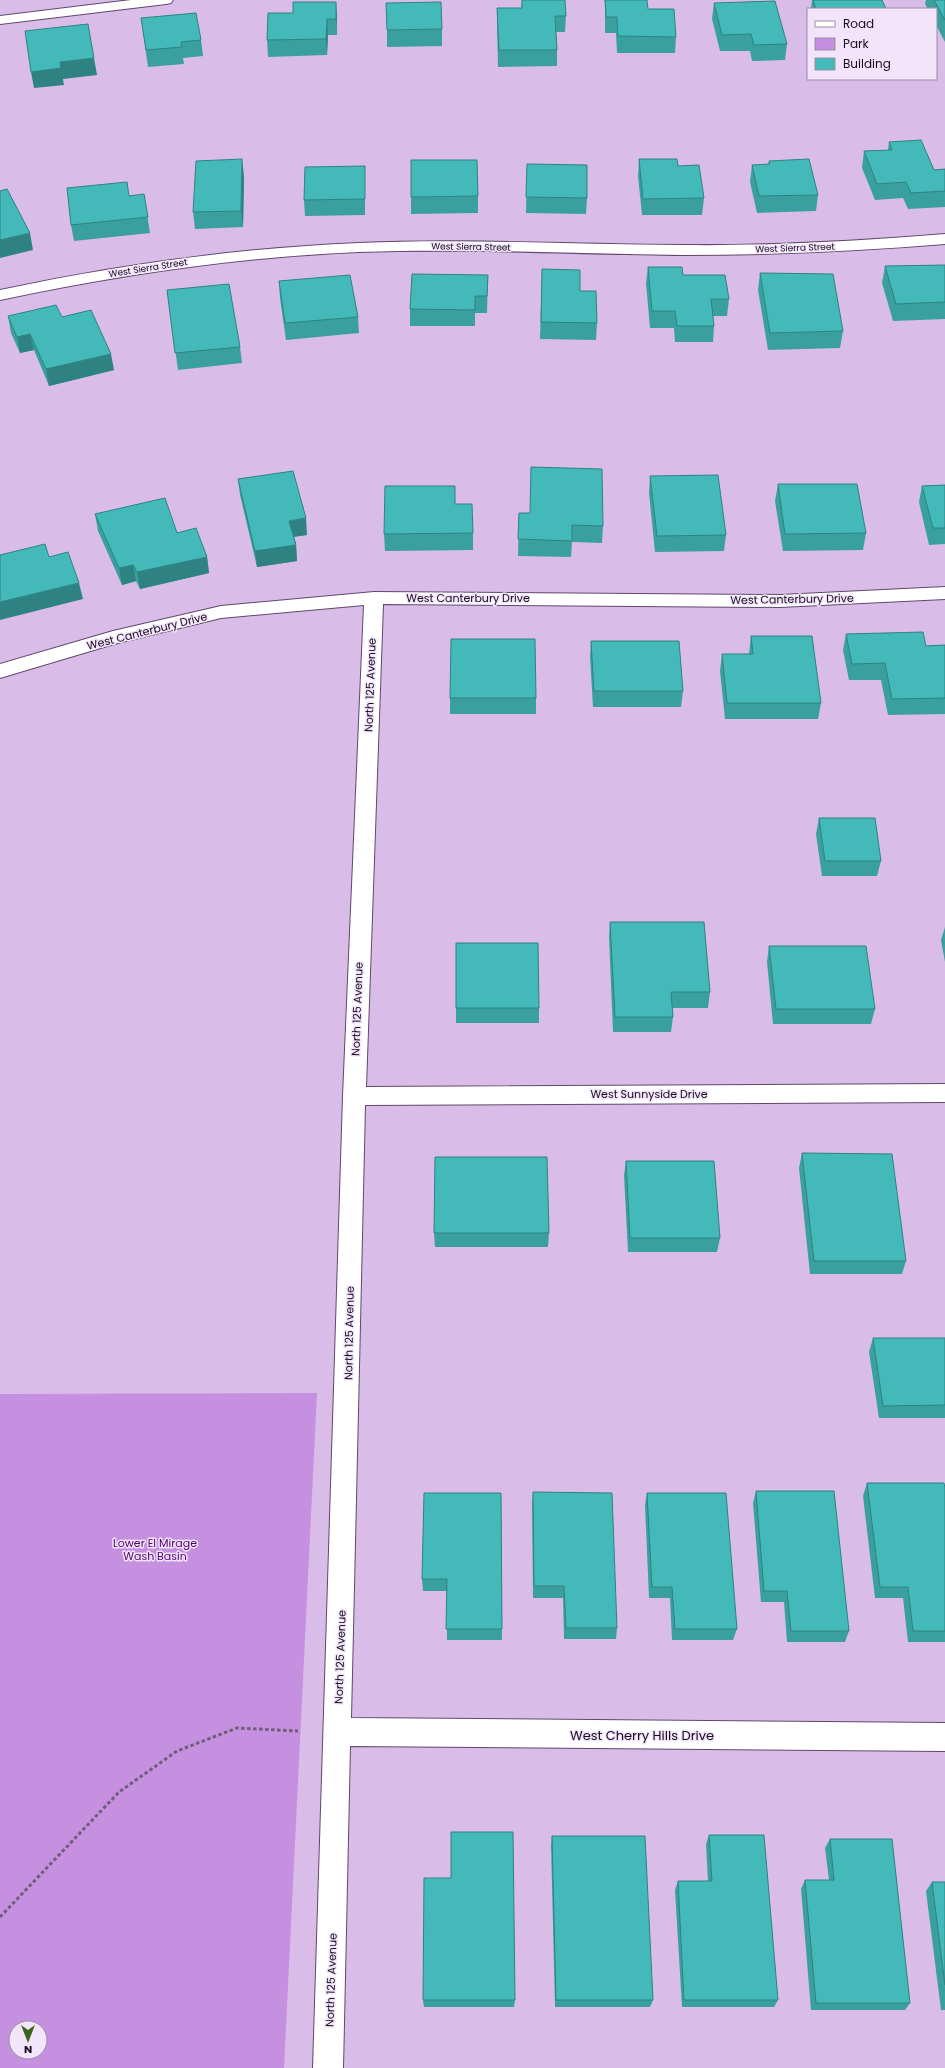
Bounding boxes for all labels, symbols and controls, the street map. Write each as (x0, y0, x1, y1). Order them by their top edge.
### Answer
legend (807, 8, 937, 80)
text: Road (843, 15, 874, 32)
text: Park (843, 35, 870, 52)
text: Building (843, 55, 891, 72)
street label: West Sierra Street (431, 240, 511, 254)
street label: West Sierra Street (755, 241, 835, 255)
street label: West Sierra Street (108, 256, 188, 280)
street label: West Canterbury Drive (406, 590, 530, 606)
street label: West Canterbury Drive (730, 590, 854, 608)
street label: West Canterbury Drive (85, 608, 209, 654)
street label: North 125 Avenue (360, 638, 380, 732)
street label: North 125 Avenue (347, 962, 367, 1056)
street label: West Sunnyside Drive (590, 1086, 708, 1102)
street label: North 125 Avenue (340, 1286, 358, 1380)
park label: Lower El Mirage Wash Basin (113, 1535, 197, 1564)
street label: North 125 Avenue (330, 1610, 350, 1704)
street label: West Cherry Hills Drive (570, 1726, 714, 1745)
street label: North 125 Avenue (321, 1933, 341, 2027)
north arrow (8, 2020, 48, 2060)
text: N (24, 2042, 32, 2058)

